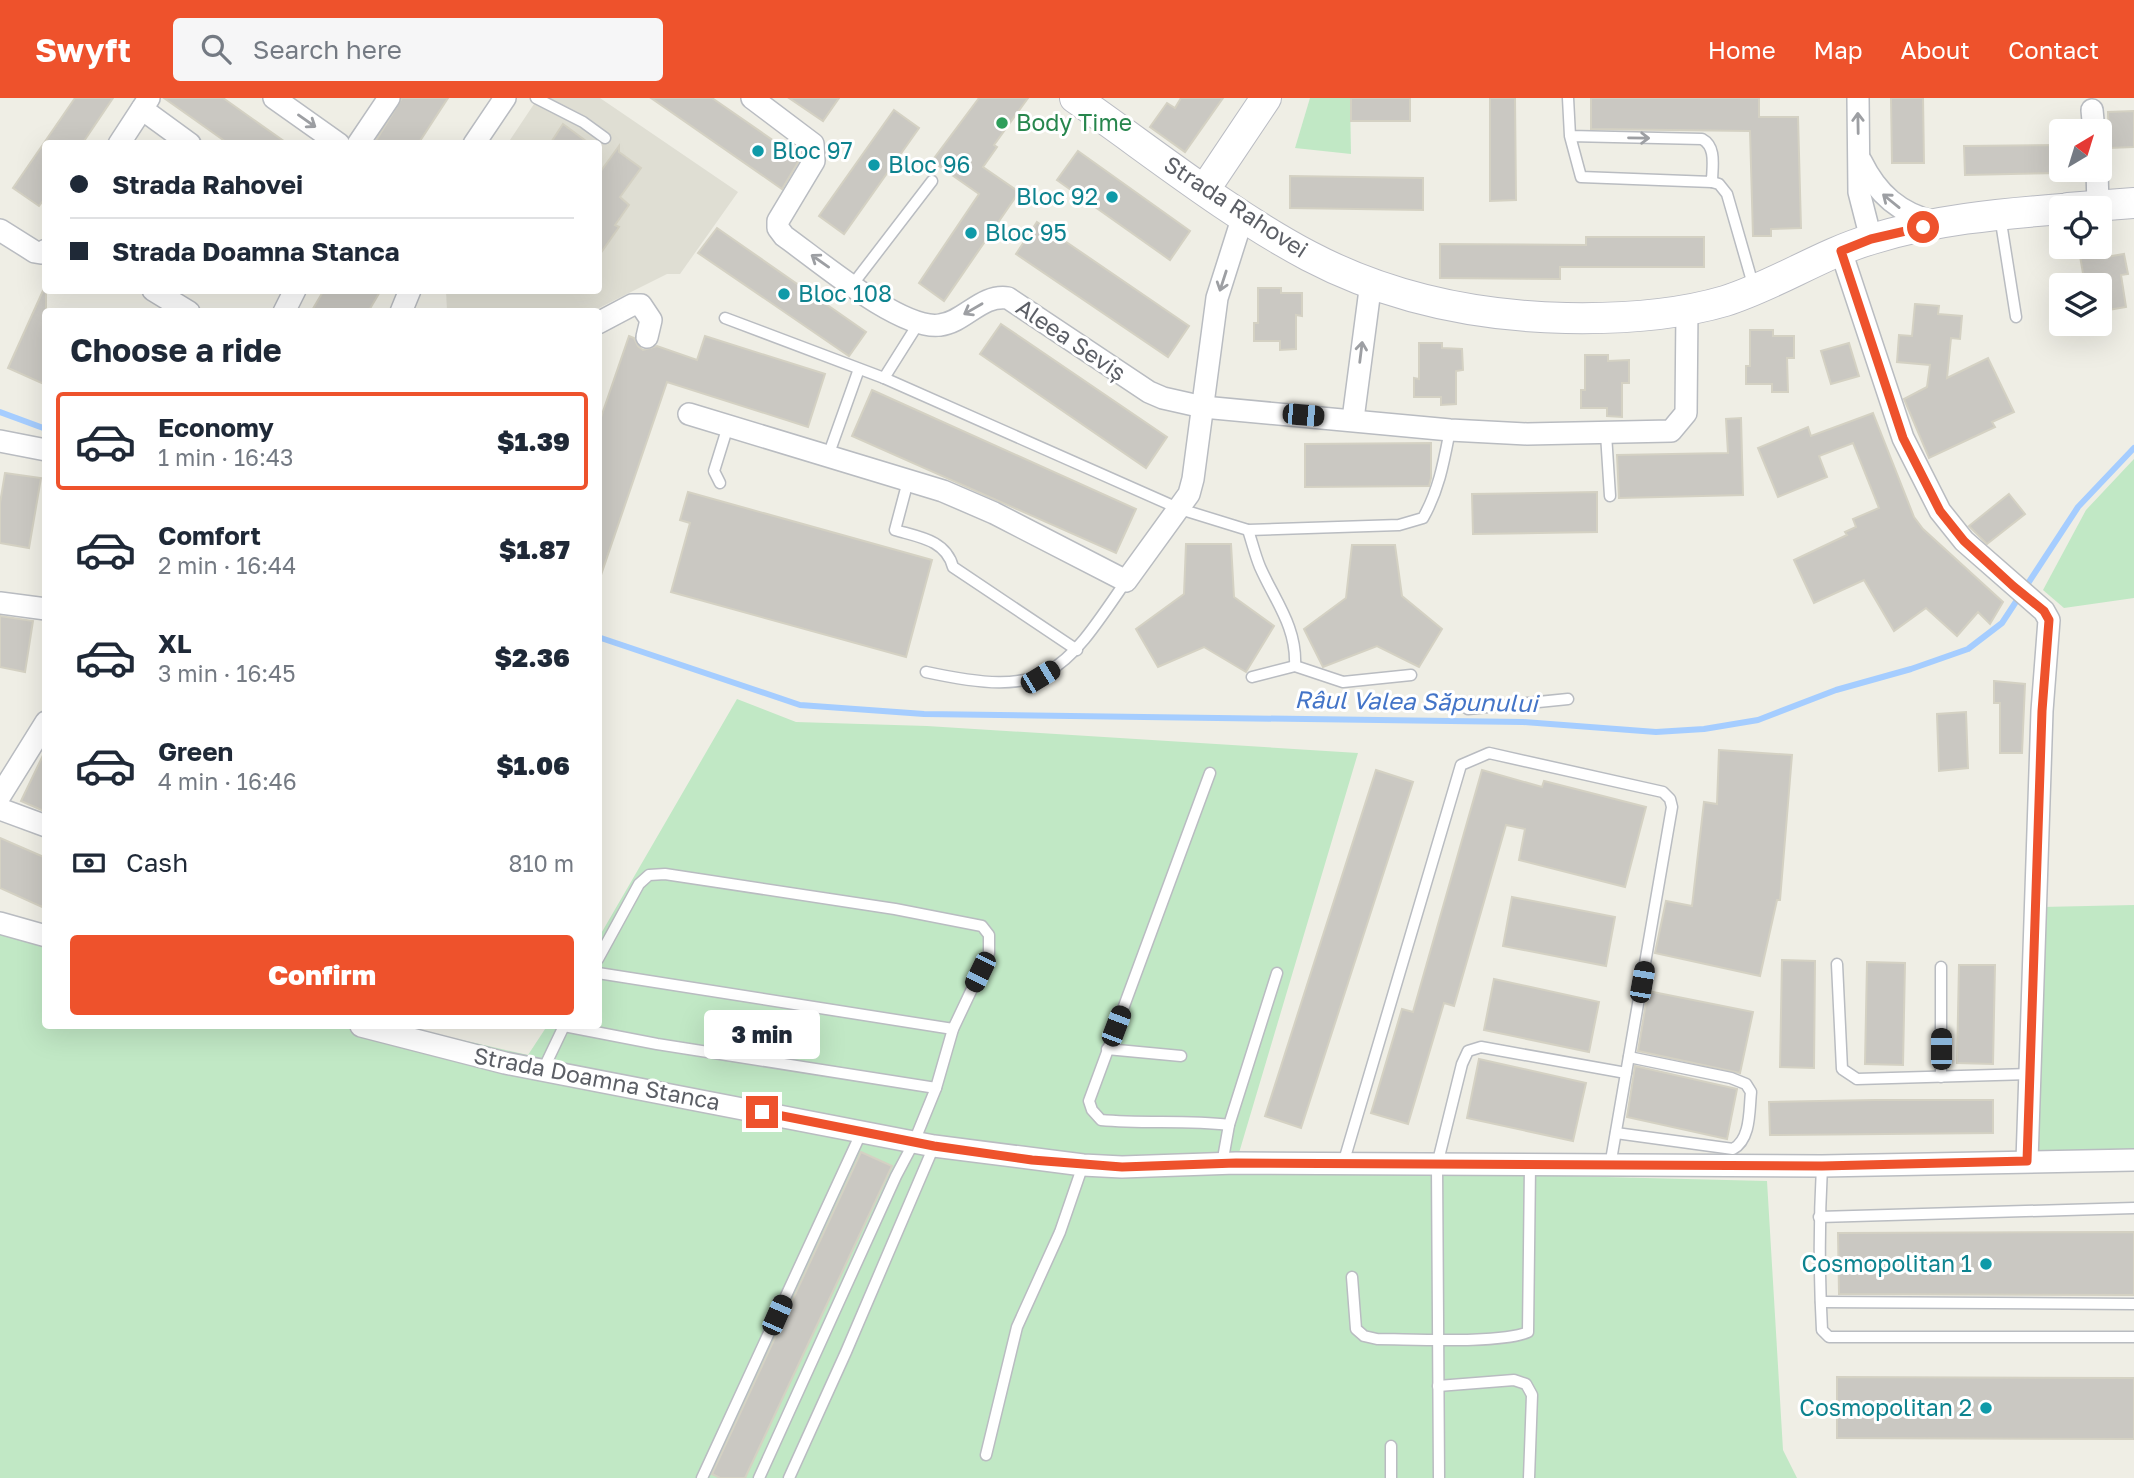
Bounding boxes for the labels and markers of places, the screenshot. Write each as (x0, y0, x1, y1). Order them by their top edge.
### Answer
place label: Body Time (1016, 108, 1132, 136)
marker: Body Time (994, 115, 1010, 131)
place label: Bloc 97 (772, 136, 853, 164)
marker: Bloc 97 (750, 143, 766, 159)
place label: Bloc 96 (888, 150, 970, 178)
marker: Bloc 96 (866, 157, 882, 173)
place label: Bloc 92 (1016, 182, 1098, 210)
marker: Bloc 92 (1104, 189, 1120, 205)
place label: Bloc 95 (985, 218, 1067, 246)
marker: Bloc 95 (963, 225, 979, 241)
place label: Bloc 108 (798, 279, 892, 307)
marker: Bloc 108 (776, 286, 792, 302)
place label: Cosmopolitan 1 (1802, 1249, 1972, 1277)
marker: Cosmopolitan 1 (1978, 1256, 1994, 1272)
place label: Cosmopolitan 2 (1799, 1393, 1972, 1421)
marker: Cosmopolitan 2 (1978, 1400, 1994, 1416)

